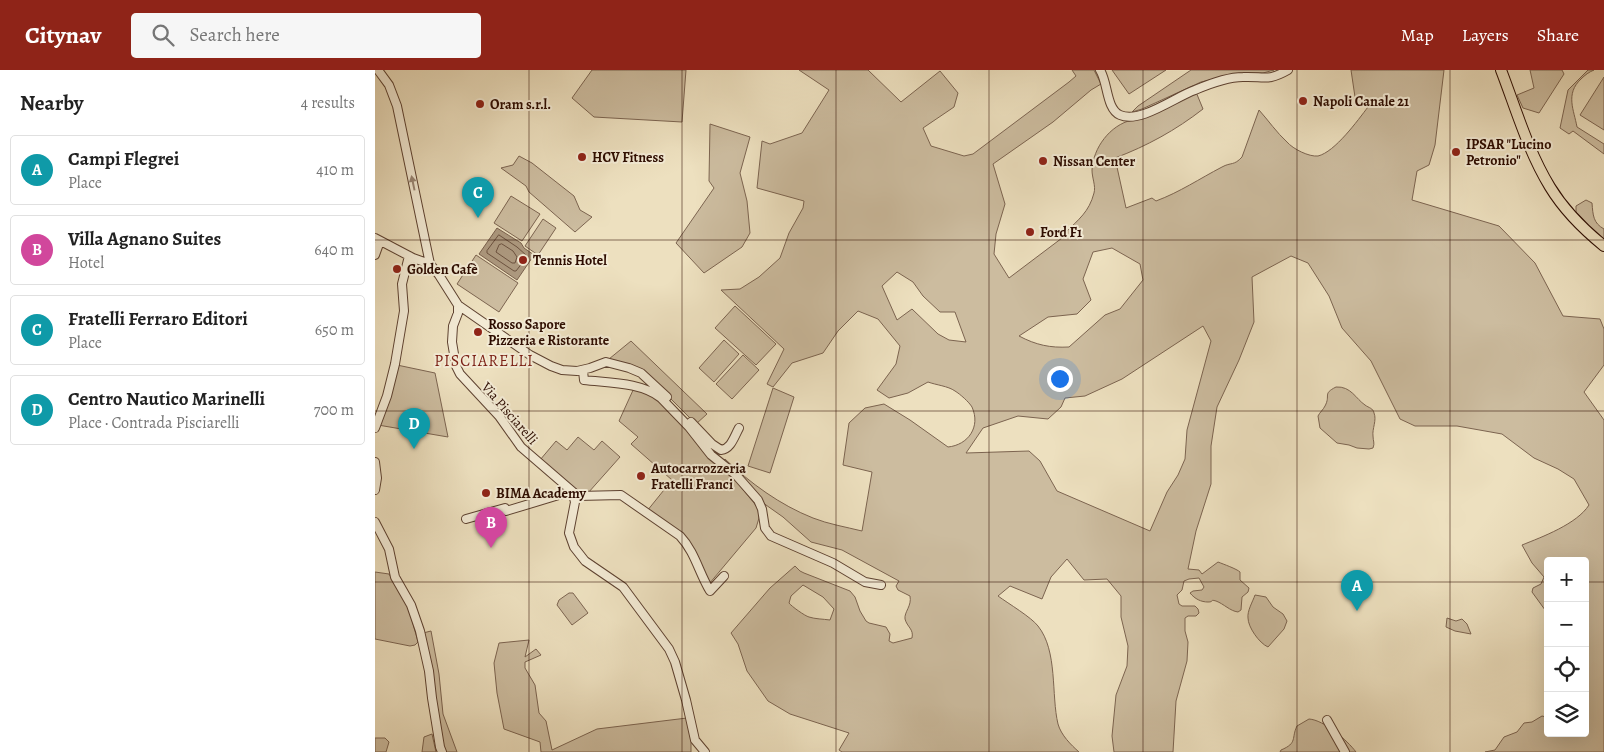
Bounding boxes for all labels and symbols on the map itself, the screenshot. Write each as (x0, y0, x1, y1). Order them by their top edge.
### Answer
place label: Napoli Canale 21 (1313, 92, 1409, 111)
place label: Oram s.r.l. (490, 95, 551, 114)
marker: Napoli Canale 21 (1297, 95, 1309, 107)
marker: Oram s.r.l. (474, 98, 486, 110)
place label: IPSAR "Lucino Petronio" (1466, 135, 1551, 170)
marker: IPSAR "Lucino Petronio" (1450, 146, 1462, 158)
place label: HCV Fitness (592, 148, 664, 167)
marker: HCV Fitness (576, 151, 588, 163)
place label: Nissan Center (1053, 152, 1136, 171)
marker: Nissan Center (1037, 155, 1049, 167)
one-way arrow (409, 175, 417, 191)
pin: C (462, 177, 494, 218)
place label: Ford F1 (1040, 223, 1082, 242)
marker: Ford F1 (1024, 226, 1036, 238)
place label: Tennis Hotel (533, 251, 607, 270)
marker: Tennis Hotel (517, 254, 529, 266)
place label: Golden Cafè (407, 260, 478, 279)
marker: Golden Cafè (391, 263, 403, 275)
place label: Rosso Sapore Pizzeria e Ristorante (488, 315, 610, 350)
marker: Rosso Sapore Pizzeria e Ristorante (472, 326, 484, 338)
district label: PISCIARELLI (434, 350, 534, 372)
your location (1047, 366, 1073, 392)
street label: Via Pisciarelli (477, 377, 542, 449)
pin: D (398, 408, 430, 449)
place label: Autocarrozzeria Fratelli Franci (650, 459, 746, 494)
marker: Autocarrozzeria Fratelli Franci (635, 470, 647, 482)
place label: BIMA Academy (496, 484, 586, 503)
marker: BIMA Academy (480, 487, 492, 499)
pin: B (475, 507, 507, 548)
pin: A (1341, 570, 1373, 611)

